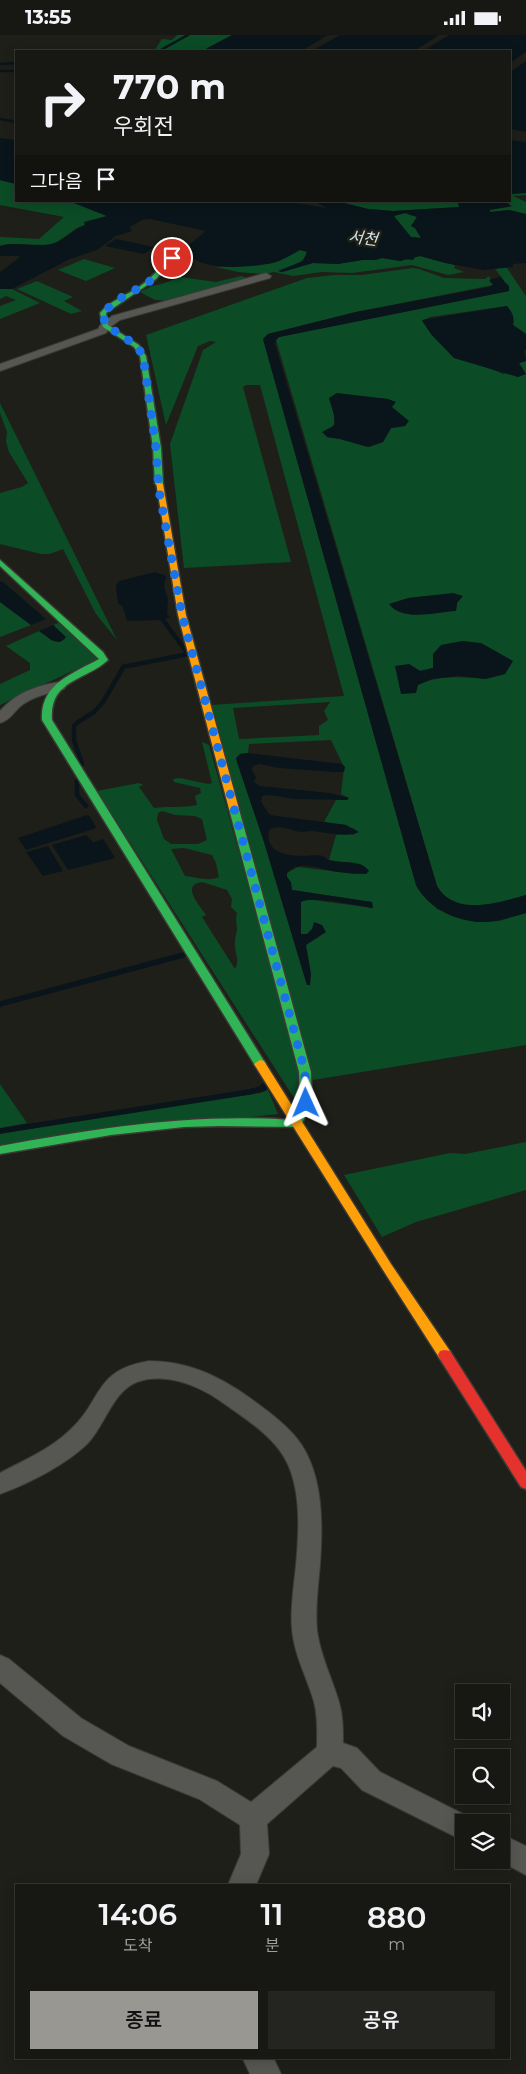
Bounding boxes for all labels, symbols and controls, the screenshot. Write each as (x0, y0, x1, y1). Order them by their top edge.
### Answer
text: 13:55 (25, 6, 71, 29)
text: 770 m (113, 65, 226, 108)
icon: right (30, 70, 95, 135)
text: 우회전 (113, 113, 174, 140)
icon: arrive (92, 165, 120, 193)
text: 그다음 (30, 170, 82, 193)
water label: 서천 (347, 227, 381, 250)
pin (151, 237, 193, 279)
icon: arrive (158, 244, 186, 272)
position arrow (279, 1076, 331, 1128)
map controls (455, 1684, 510, 1869)
button: sound (455, 1684, 510, 1739)
button: search (455, 1749, 510, 1804)
button: layers (455, 1814, 510, 1869)
text: 14:06 (99, 1896, 177, 1933)
text: 11 (261, 1896, 283, 1933)
text: 880 (367, 1899, 426, 1936)
text: m (388, 1935, 405, 1954)
text: 도착 (123, 1936, 153, 1955)
text: 분 (265, 1936, 279, 1955)
button: 종료 (30, 1991, 258, 2049)
button: 공유 (268, 1991, 495, 2049)

